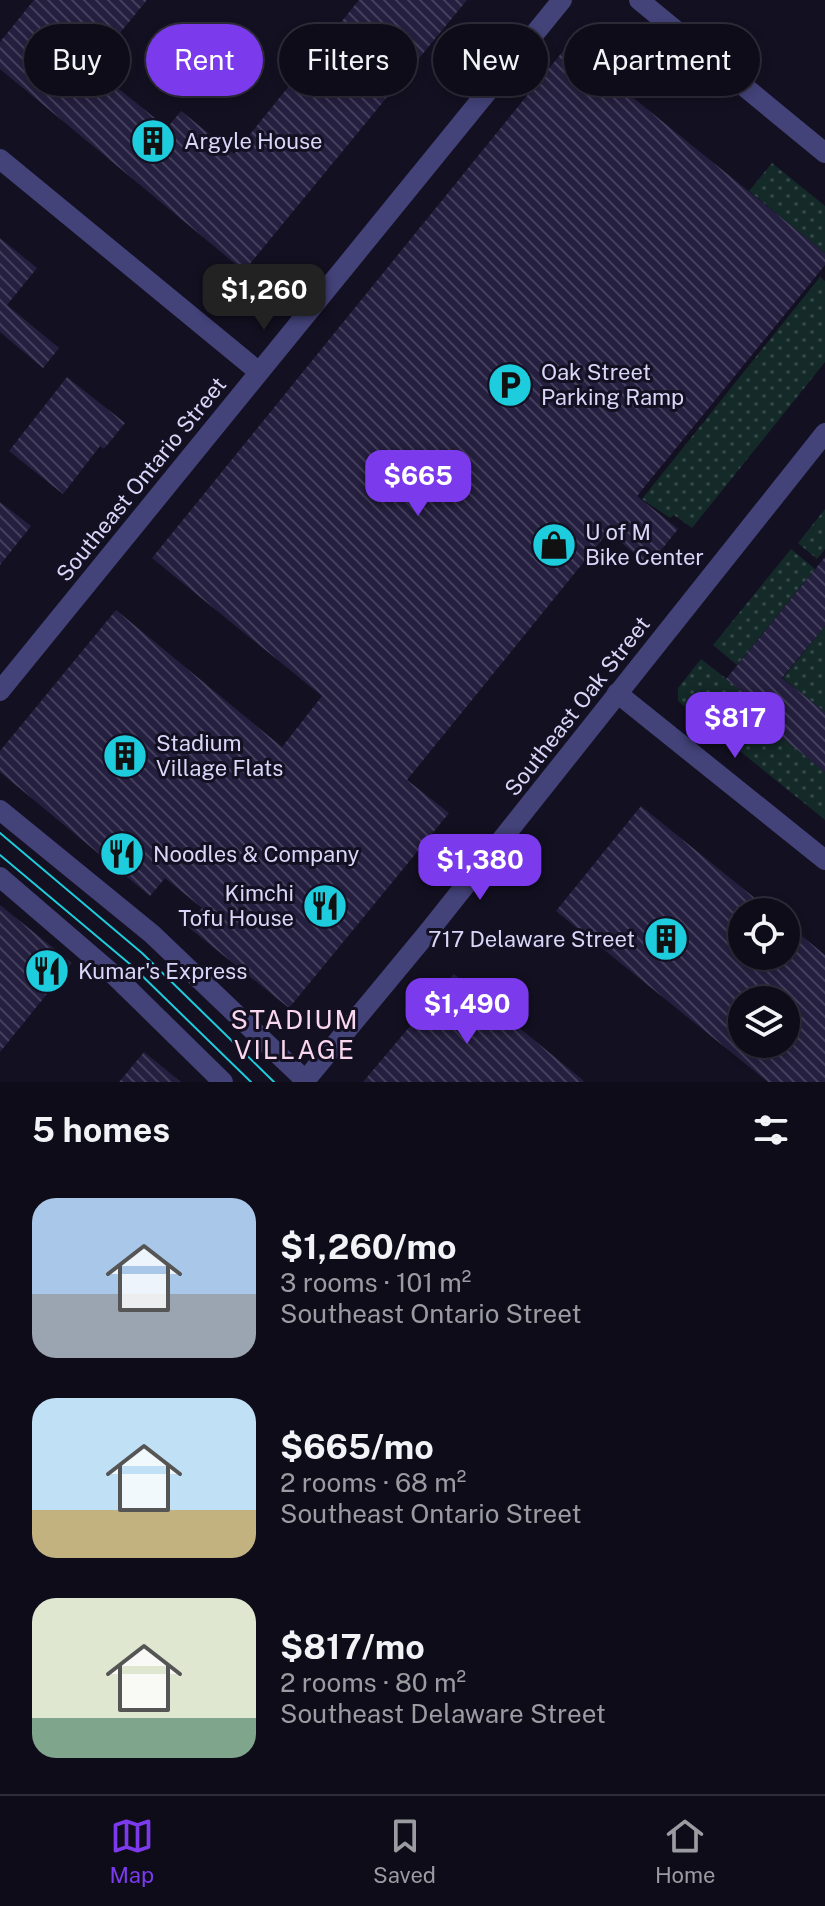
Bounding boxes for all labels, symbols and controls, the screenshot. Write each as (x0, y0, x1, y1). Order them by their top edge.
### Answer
chip: Buy (24, 24, 130, 96)
chip: Rent (146, 24, 263, 96)
chip: Filters (279, 24, 417, 96)
chip: New (433, 24, 548, 96)
chip: Apartment (564, 24, 760, 96)
building icon: Argyle House (129, 117, 177, 165)
place label: Argyle House (184, 128, 323, 154)
pin: $1,260 (199, 264, 329, 332)
text: $1,260 (221, 274, 307, 305)
place label: Oak Street Parking Ramp (541, 359, 684, 410)
parking icon: Oak Street Parking Ramp (486, 361, 534, 409)
street label: Southeast Ontario Street (51, 372, 231, 586)
pin: $665 (371, 450, 465, 518)
text: $665 (383, 460, 453, 491)
place label: U of M Bike Center (585, 519, 704, 570)
shop icon: U of M Bike Center (530, 521, 578, 569)
street label: Southeast Oak Street (499, 611, 655, 801)
pin: $817 (688, 692, 782, 760)
text: $817 (704, 702, 766, 733)
place label: Stadium Village Flats (156, 730, 283, 781)
building icon: Stadium Village Flats (101, 732, 149, 780)
restaurant icon: Noodles & Company (98, 830, 146, 878)
pin: $1,380 (415, 834, 545, 902)
place label: Noodles & Company (153, 841, 359, 867)
text: $1,380 (436, 844, 524, 875)
place label: Kimchi Tofu House (178, 880, 294, 931)
restaurant icon: Kimchi Tofu House (301, 882, 349, 930)
map controls (728, 898, 800, 1058)
button: locate (728, 898, 800, 970)
building icon: 717 Delaware Street (642, 915, 690, 963)
place label: 717 Delaware Street (428, 926, 635, 952)
restaurant icon: Kumar's Express (23, 947, 71, 995)
place label: Kumar's Express (78, 958, 247, 984)
pin: $1,490 (402, 978, 532, 1046)
button: layers (728, 986, 800, 1058)
text: $1,490 (424, 988, 510, 1019)
district label: STADIUM VILLAGE (230, 1004, 360, 1065)
icon: filters (749, 1108, 793, 1152)
text: 5 homes (32, 1110, 170, 1150)
text: $1,260/mo (280, 1227, 457, 1267)
icon: home (96, 1230, 192, 1326)
text: 3 rooms · 101 m² (280, 1267, 471, 1298)
text: Southeast Ontario Street (280, 1298, 582, 1329)
text: $665/mo (280, 1427, 434, 1467)
icon: home (96, 1430, 192, 1526)
text: 2 rooms · 68 m² (280, 1467, 466, 1498)
text: Southeast Ontario Street (280, 1498, 582, 1529)
text: $817/mo (280, 1627, 425, 1667)
icon: home (96, 1630, 192, 1726)
text: 2 rooms · 80 m² (280, 1667, 466, 1698)
text: Southeast Delaware Street (280, 1698, 606, 1729)
tab: Map (109, 1814, 154, 1888)
tab: Saved (373, 1814, 436, 1888)
tab: Home (655, 1814, 716, 1888)

